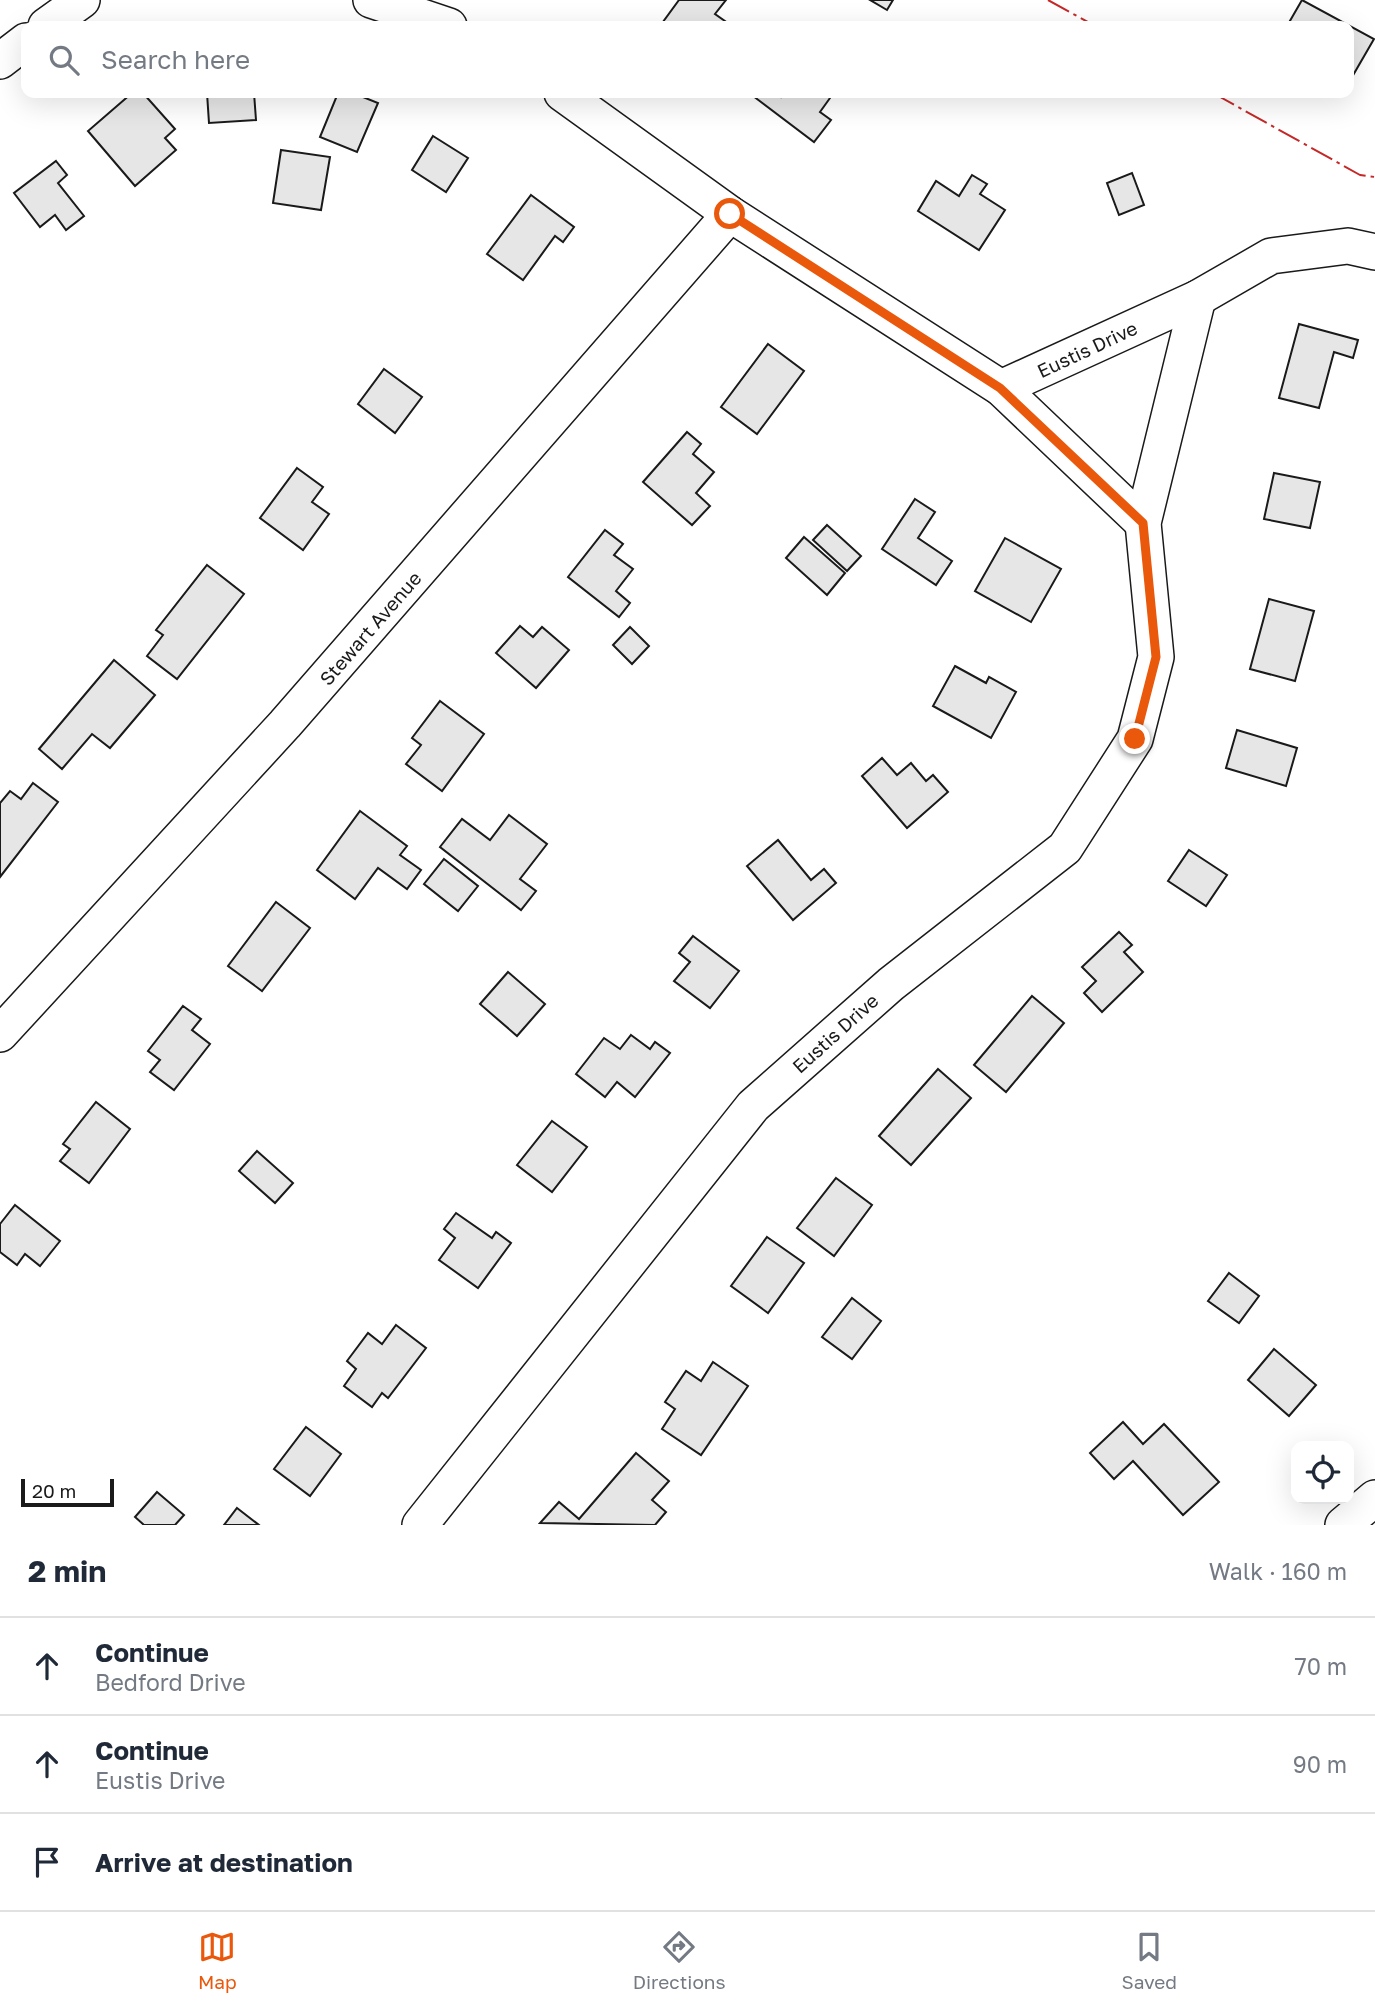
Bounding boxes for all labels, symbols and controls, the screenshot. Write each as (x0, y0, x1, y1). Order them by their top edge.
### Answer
search box (21, 21, 1354, 98)
icon: search (45, 41, 83, 79)
text: Search here (101, 44, 250, 75)
route start (714, 198, 745, 229)
street label: Eustis Drive (1033, 316, 1141, 382)
street label: Stewart Avenue (314, 566, 426, 690)
route end (1119, 723, 1150, 754)
street label: Eustis Drive (787, 988, 883, 1078)
map controls (1291, 1441, 1354, 1504)
button: locate (1291, 1441, 1354, 1504)
scale bar (21, 1476, 114, 1508)
text: 20 m (32, 1479, 76, 1502)
text: 2 min (28, 1553, 106, 1589)
text: Walk · 160 m (1209, 1557, 1347, 1585)
text: Continue (95, 1637, 209, 1668)
icon: ahead (28, 1647, 66, 1685)
text: 70 m (1294, 1652, 1347, 1680)
text: Bedford Drive (95, 1668, 246, 1696)
text: Continue (95, 1735, 209, 1766)
icon: ahead (28, 1745, 66, 1783)
text: 90 m (1293, 1750, 1347, 1778)
text: Eustis Drive (95, 1766, 225, 1794)
icon: arrive (28, 1843, 66, 1881)
text: Arrive at destination (95, 1847, 353, 1878)
tab: Map (198, 1928, 237, 1993)
tab: Directions (633, 1928, 726, 1993)
tab: Saved (1122, 1928, 1177, 1993)

